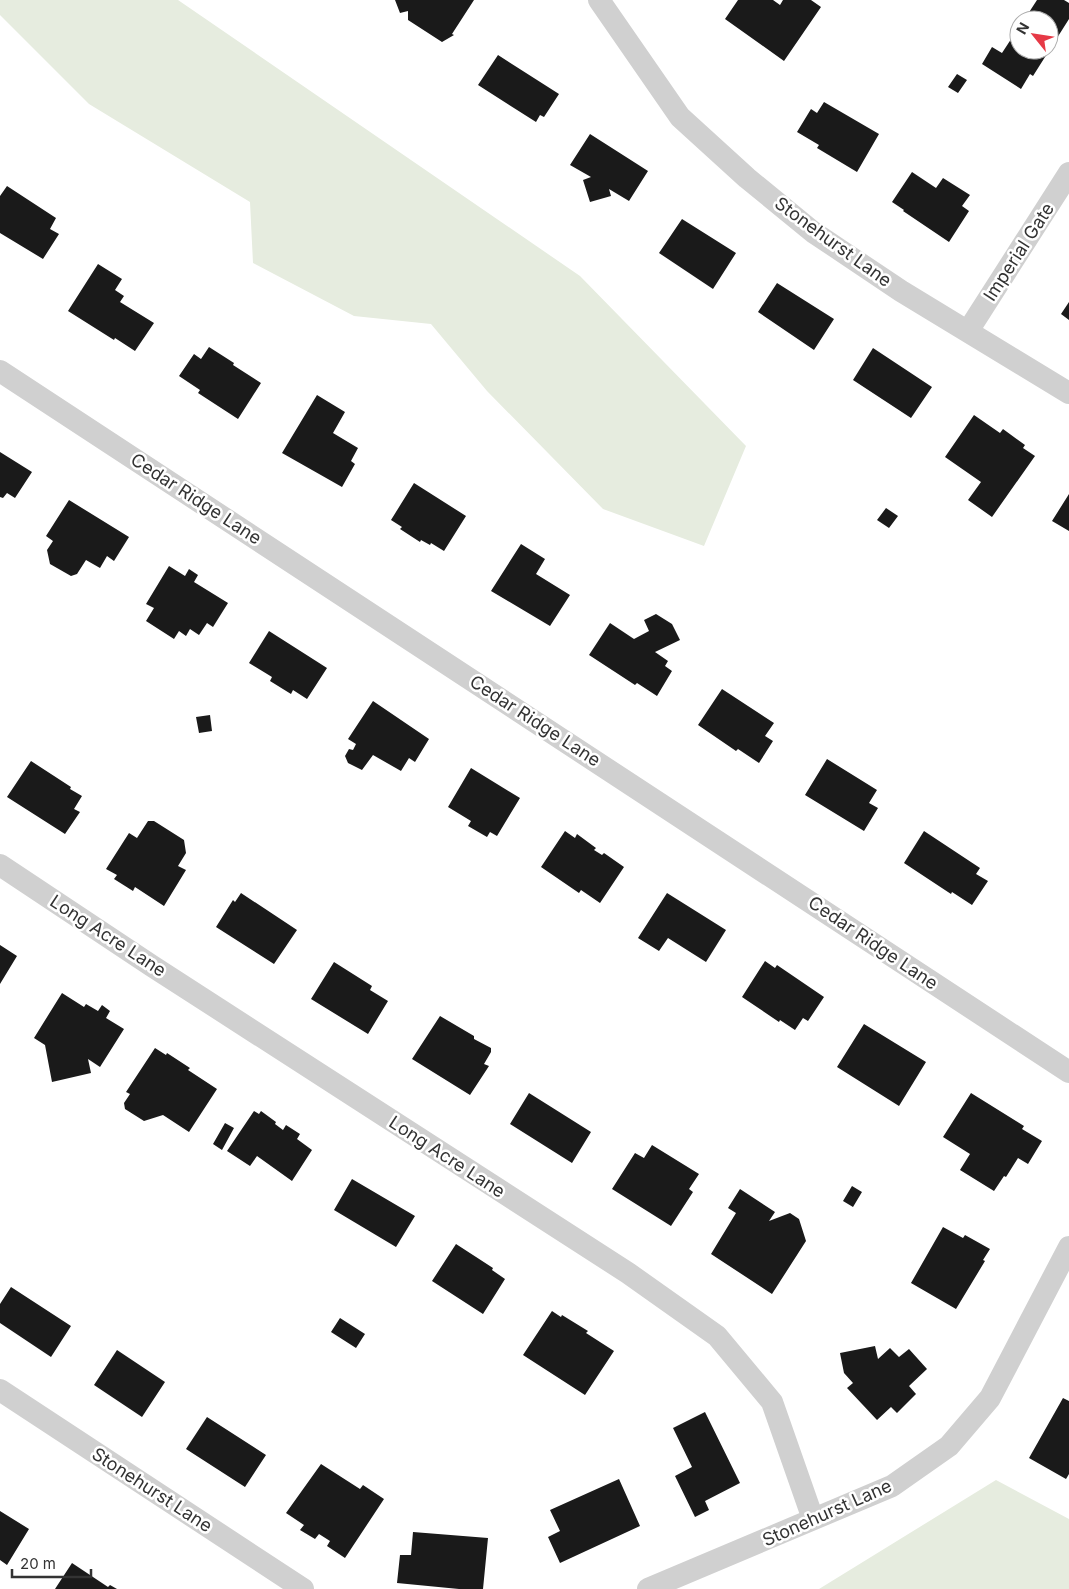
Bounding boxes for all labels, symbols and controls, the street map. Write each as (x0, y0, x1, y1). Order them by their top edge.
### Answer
north arrow (1009, 10, 1059, 60)
text: N (1012, 19, 1032, 37)
street label: Stonehurst Lane (771, 192, 896, 291)
street label: Imperial Gate (979, 199, 1058, 305)
street label: Cedar Ridge Lane (127, 448, 266, 549)
street label: Cedar Ridge Lane (466, 670, 605, 771)
street label: Long Acre Lane (46, 890, 170, 981)
street label: Cedar Ridge Lane (805, 891, 942, 994)
street label: Long Acre Lane (385, 1111, 509, 1202)
street label: Stonehurst Lane (88, 1443, 216, 1536)
street label: Stonehurst Lane (759, 1475, 895, 1550)
scale bar (12, 1546, 91, 1578)
text: 20 m (20, 1554, 56, 1573)

